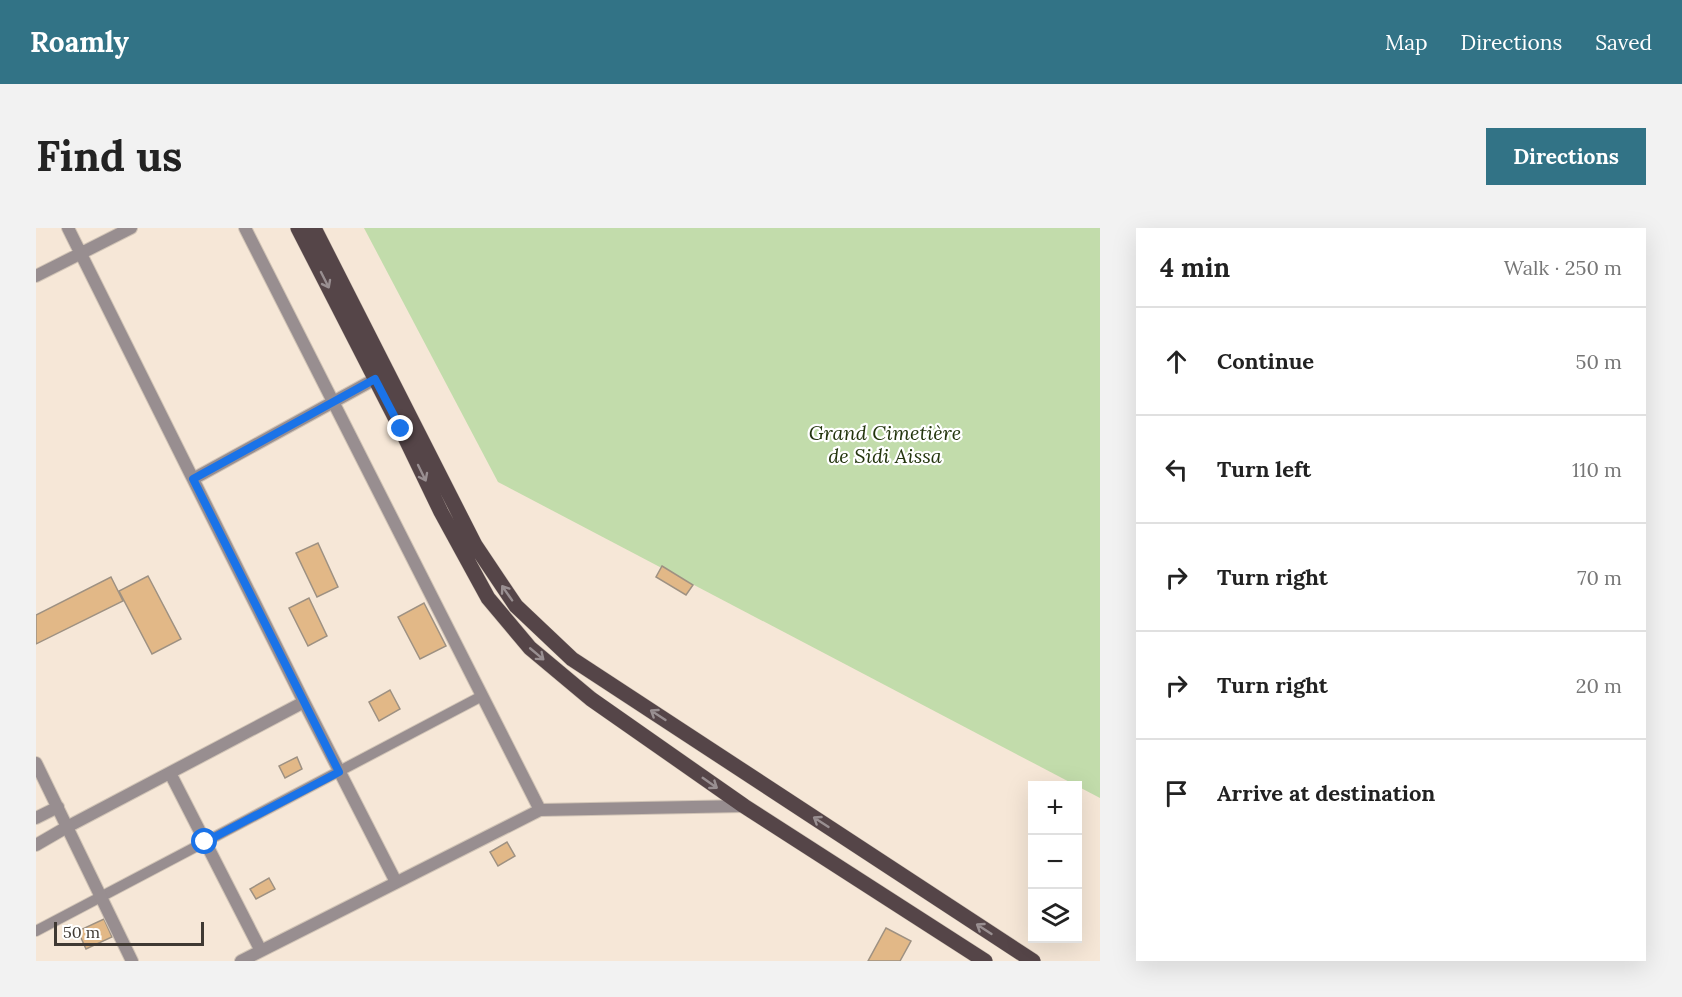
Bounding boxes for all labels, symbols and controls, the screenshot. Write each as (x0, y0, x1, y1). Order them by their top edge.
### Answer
text: Roamly (30, 24, 129, 60)
text: Map (1385, 29, 1428, 56)
text: Directions (1461, 29, 1562, 56)
text: Saved (1595, 29, 1652, 56)
button: Directions (1486, 128, 1646, 185)
text: Find us (36, 129, 182, 183)
text: 4 min (1160, 251, 1230, 284)
text: Walk · 250 m (1504, 255, 1622, 280)
one-way arrow (319, 271, 331, 288)
icon: ahead (1160, 345, 1193, 378)
text: Continue (1217, 347, 1314, 375)
text: 50 m (1576, 349, 1622, 374)
route end (387, 415, 413, 441)
park label: Grand Cimetière de Sidi Aissa (809, 420, 961, 468)
icon: left (1160, 453, 1193, 486)
text: Turn left (1217, 455, 1311, 483)
text: 110 m (1572, 457, 1622, 482)
one-way arrow (417, 463, 429, 481)
icon: right (1160, 561, 1193, 594)
text: Turn right (1217, 563, 1328, 591)
text: 70 m (1577, 565, 1622, 590)
one-way arrow (501, 584, 514, 601)
one-way arrow (529, 647, 544, 661)
icon: right (1160, 669, 1193, 702)
text: Turn right (1217, 671, 1328, 699)
text: 20 m (1576, 673, 1622, 698)
one-way arrow (650, 709, 666, 721)
one-way arrow (702, 777, 718, 789)
icon: arrive (1160, 777, 1193, 810)
text: Arrive at destination (1217, 779, 1435, 807)
map controls (1028, 781, 1082, 943)
button: + (1028, 781, 1082, 835)
one-way arrow (813, 816, 829, 828)
route start (191, 828, 217, 854)
button: − (1028, 835, 1082, 889)
button: layers (1028, 889, 1082, 943)
scale bar (54, 919, 204, 946)
text: 50 m (63, 922, 100, 942)
one-way arrow (976, 923, 992, 935)

